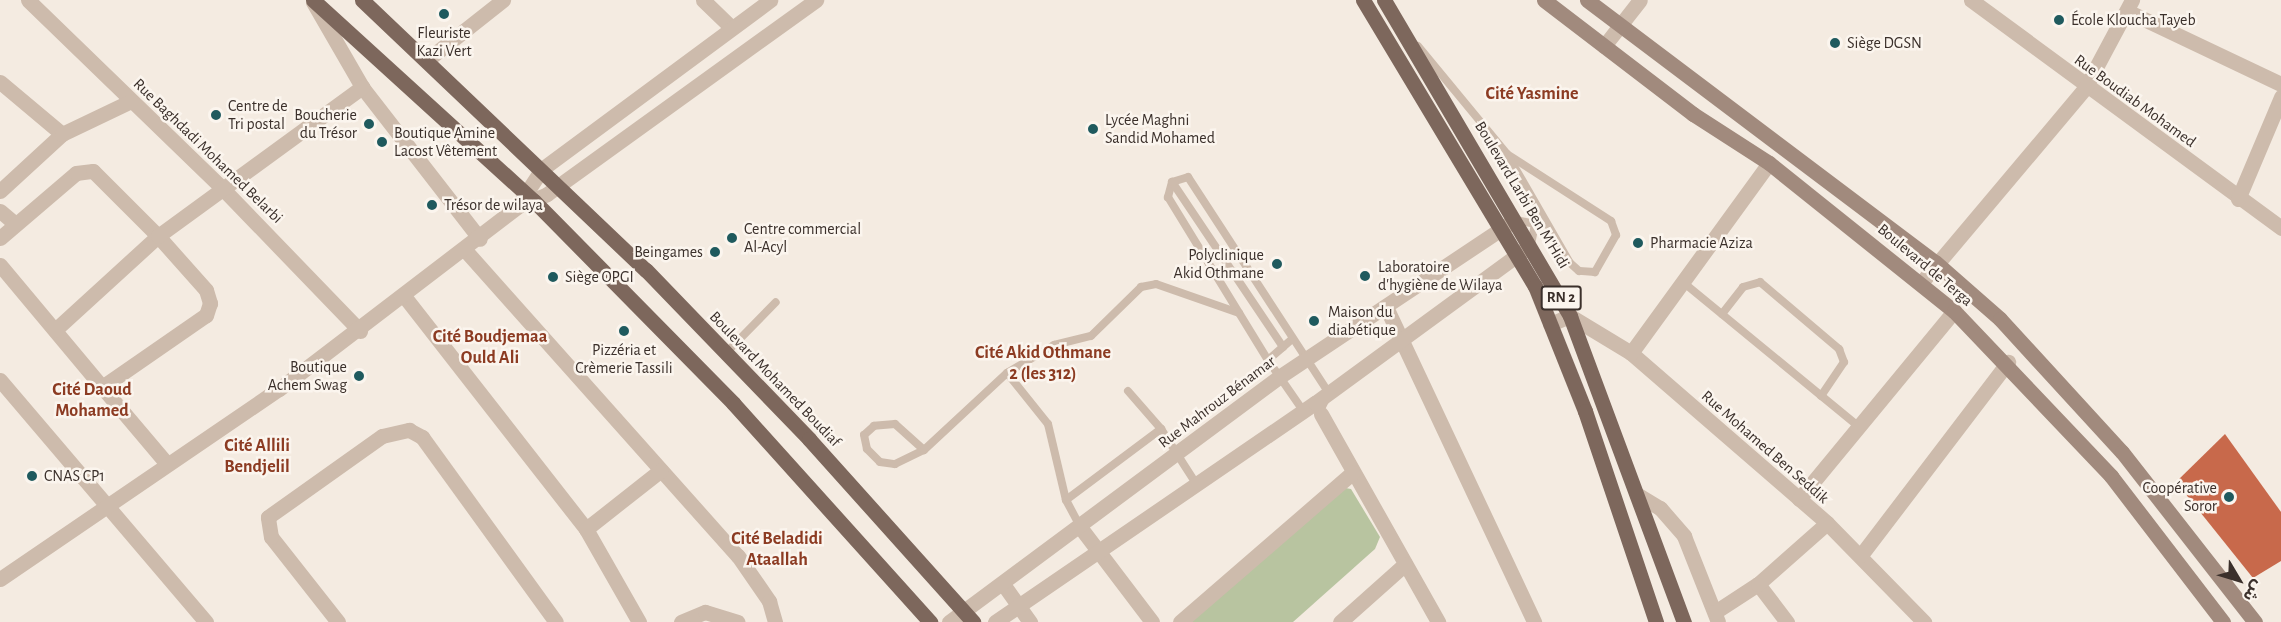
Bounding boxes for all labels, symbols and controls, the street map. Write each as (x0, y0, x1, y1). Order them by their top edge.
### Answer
marker: Fleuriste Kazi Vert (437, 7, 451, 21)
place label: École Kloucha Tayeb (2071, 10, 2196, 30)
marker: École Kloucha Tayeb (2052, 13, 2066, 27)
place label: Fleuriste Kazi Vert (416, 23, 472, 61)
place label: Siège DGSN (1847, 33, 1922, 53)
marker: Siège DGSN (1828, 36, 1842, 50)
street label: Rue Boudiab Mohamed (2070, 50, 2200, 152)
street label: Rue Baghdadi Mohamed Belarbi (129, 75, 287, 227)
district label: Cité Yasmine (1486, 83, 1578, 105)
place label: Centre de Tri postal (228, 96, 288, 134)
place label: Boucherie du Trésor (294, 105, 357, 143)
marker: Centre de Tri postal (209, 108, 223, 122)
place label: Lycée Maghni Sandid Mohamed (1105, 110, 1215, 148)
marker: Boucherie du Trésor (362, 117, 376, 131)
street label: Boulevard Larbi Ben M'Hidi (1470, 118, 1574, 272)
marker: Lycée Maghni Sandid Mohamed (1086, 122, 1100, 136)
place label: Boutique Amine Lacost Vêtement (394, 123, 497, 161)
marker: Boutique Amine Lacost Vêtement (375, 135, 389, 149)
place label: Trésor de wilaya (444, 195, 543, 215)
marker: Trésor de wilaya (425, 198, 439, 212)
place label: Centre commercial Al-Acyl (744, 219, 861, 257)
street label: Boulevard de Terga (1874, 220, 1976, 310)
marker: Centre commercial Al-Acyl (725, 231, 739, 245)
place label: Pharmacie Aziza (1650, 233, 1753, 253)
marker: Pharmacie Aziza (1631, 236, 1645, 250)
place label: Beingames (634, 242, 703, 262)
marker: Beingames (708, 245, 722, 259)
place label: Polyclinique Akid Othmane (1174, 245, 1264, 283)
marker: Polyclinique Akid Othmane (1268, 255, 1286, 273)
place label: Laboratoire d'hygiène de Wilaya (1378, 257, 1502, 295)
place label: Siège OPGI (565, 267, 634, 287)
marker: Laboratoire d'hygiène de Wilaya (1356, 267, 1374, 285)
marker: Siège OPGI (546, 270, 560, 284)
road number: RN 2 (1540, 286, 1582, 310)
place label: Maison du diabétique (1328, 302, 1396, 340)
street label: Boulevard Mohamed Boudiaf (705, 307, 845, 451)
marker: Maison du diabétique (1305, 312, 1323, 330)
marker: Pizzéria et Crèmerie Tassili (617, 324, 631, 338)
district label: Cité Boudjemaa Ould Ali (433, 327, 547, 370)
place label: Pizzéria et Crèmerie Tassili (575, 340, 673, 378)
district label: Cité Akid Othmane 2 (les 312) (975, 343, 1111, 386)
street label: Rue Mahrouz Bénamar (1155, 352, 1279, 452)
place label: Boutique Achem Swag (268, 357, 347, 395)
marker: Boutique Achem Swag (352, 369, 366, 383)
district label: Cité Daoud Mohamed (52, 380, 132, 422)
street label: Rue Mohamed Ben Seddik (1697, 386, 1833, 508)
district label: Cité Allili Bendjelil (224, 436, 290, 478)
place label: CNAS CP1 (44, 466, 105, 486)
marker: CNAS CP1 (25, 469, 39, 483)
place label: Coopérative Soror (2142, 478, 2217, 516)
marker: Coopérative Soror (2222, 490, 2236, 504)
district label: Cité Beladidi Ataallah (731, 529, 823, 572)
north arrow (2209, 550, 2269, 610)
text: ش (2240, 578, 2266, 605)

